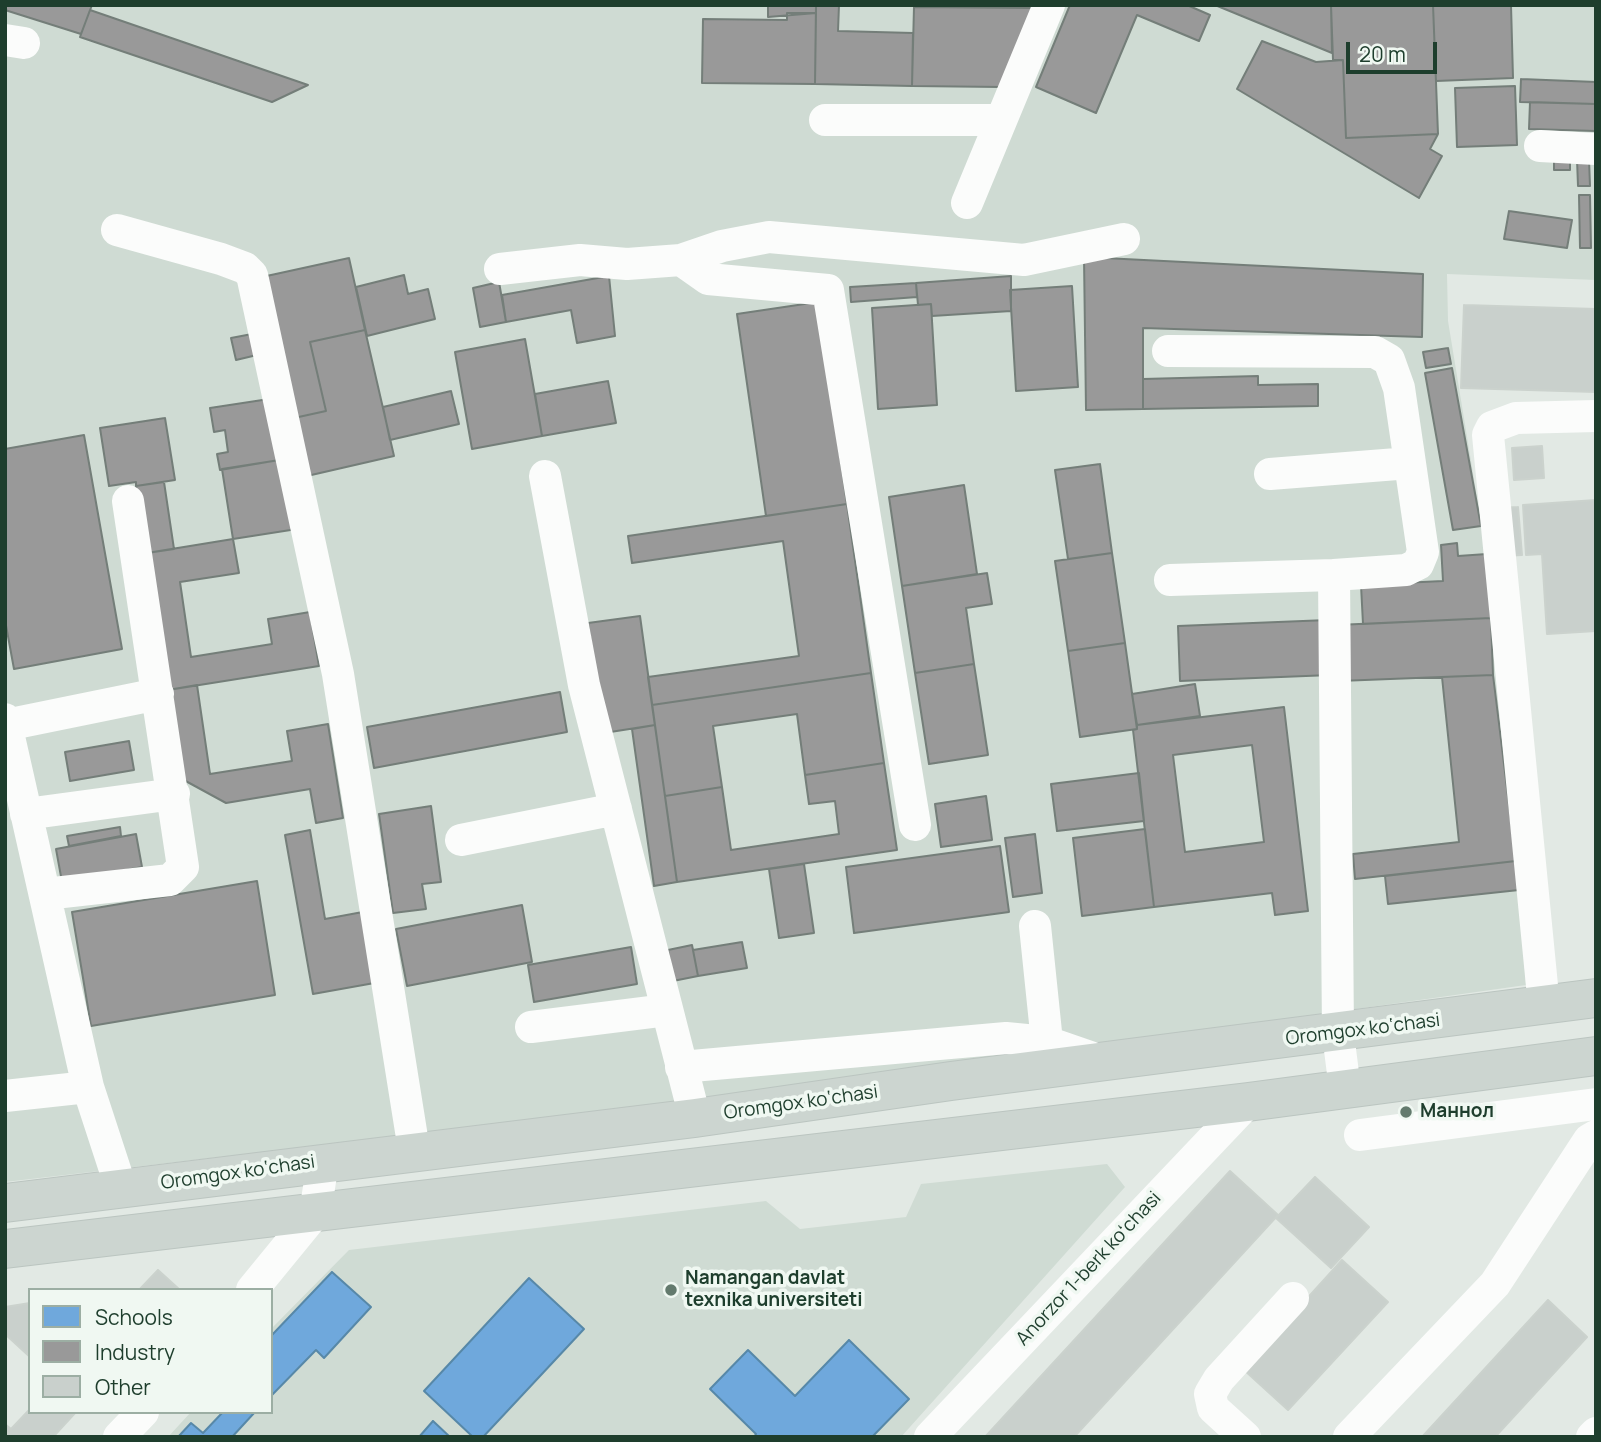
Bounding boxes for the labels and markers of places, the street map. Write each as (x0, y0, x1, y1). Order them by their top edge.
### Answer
place label: Маннол (1420, 1101, 1494, 1123)
marker: Маннол (1398, 1104, 1414, 1120)
place label: Namangan davlat texnika universiteti (685, 1268, 863, 1312)
marker: Namangan davlat texnika universiteti (663, 1282, 679, 1298)

